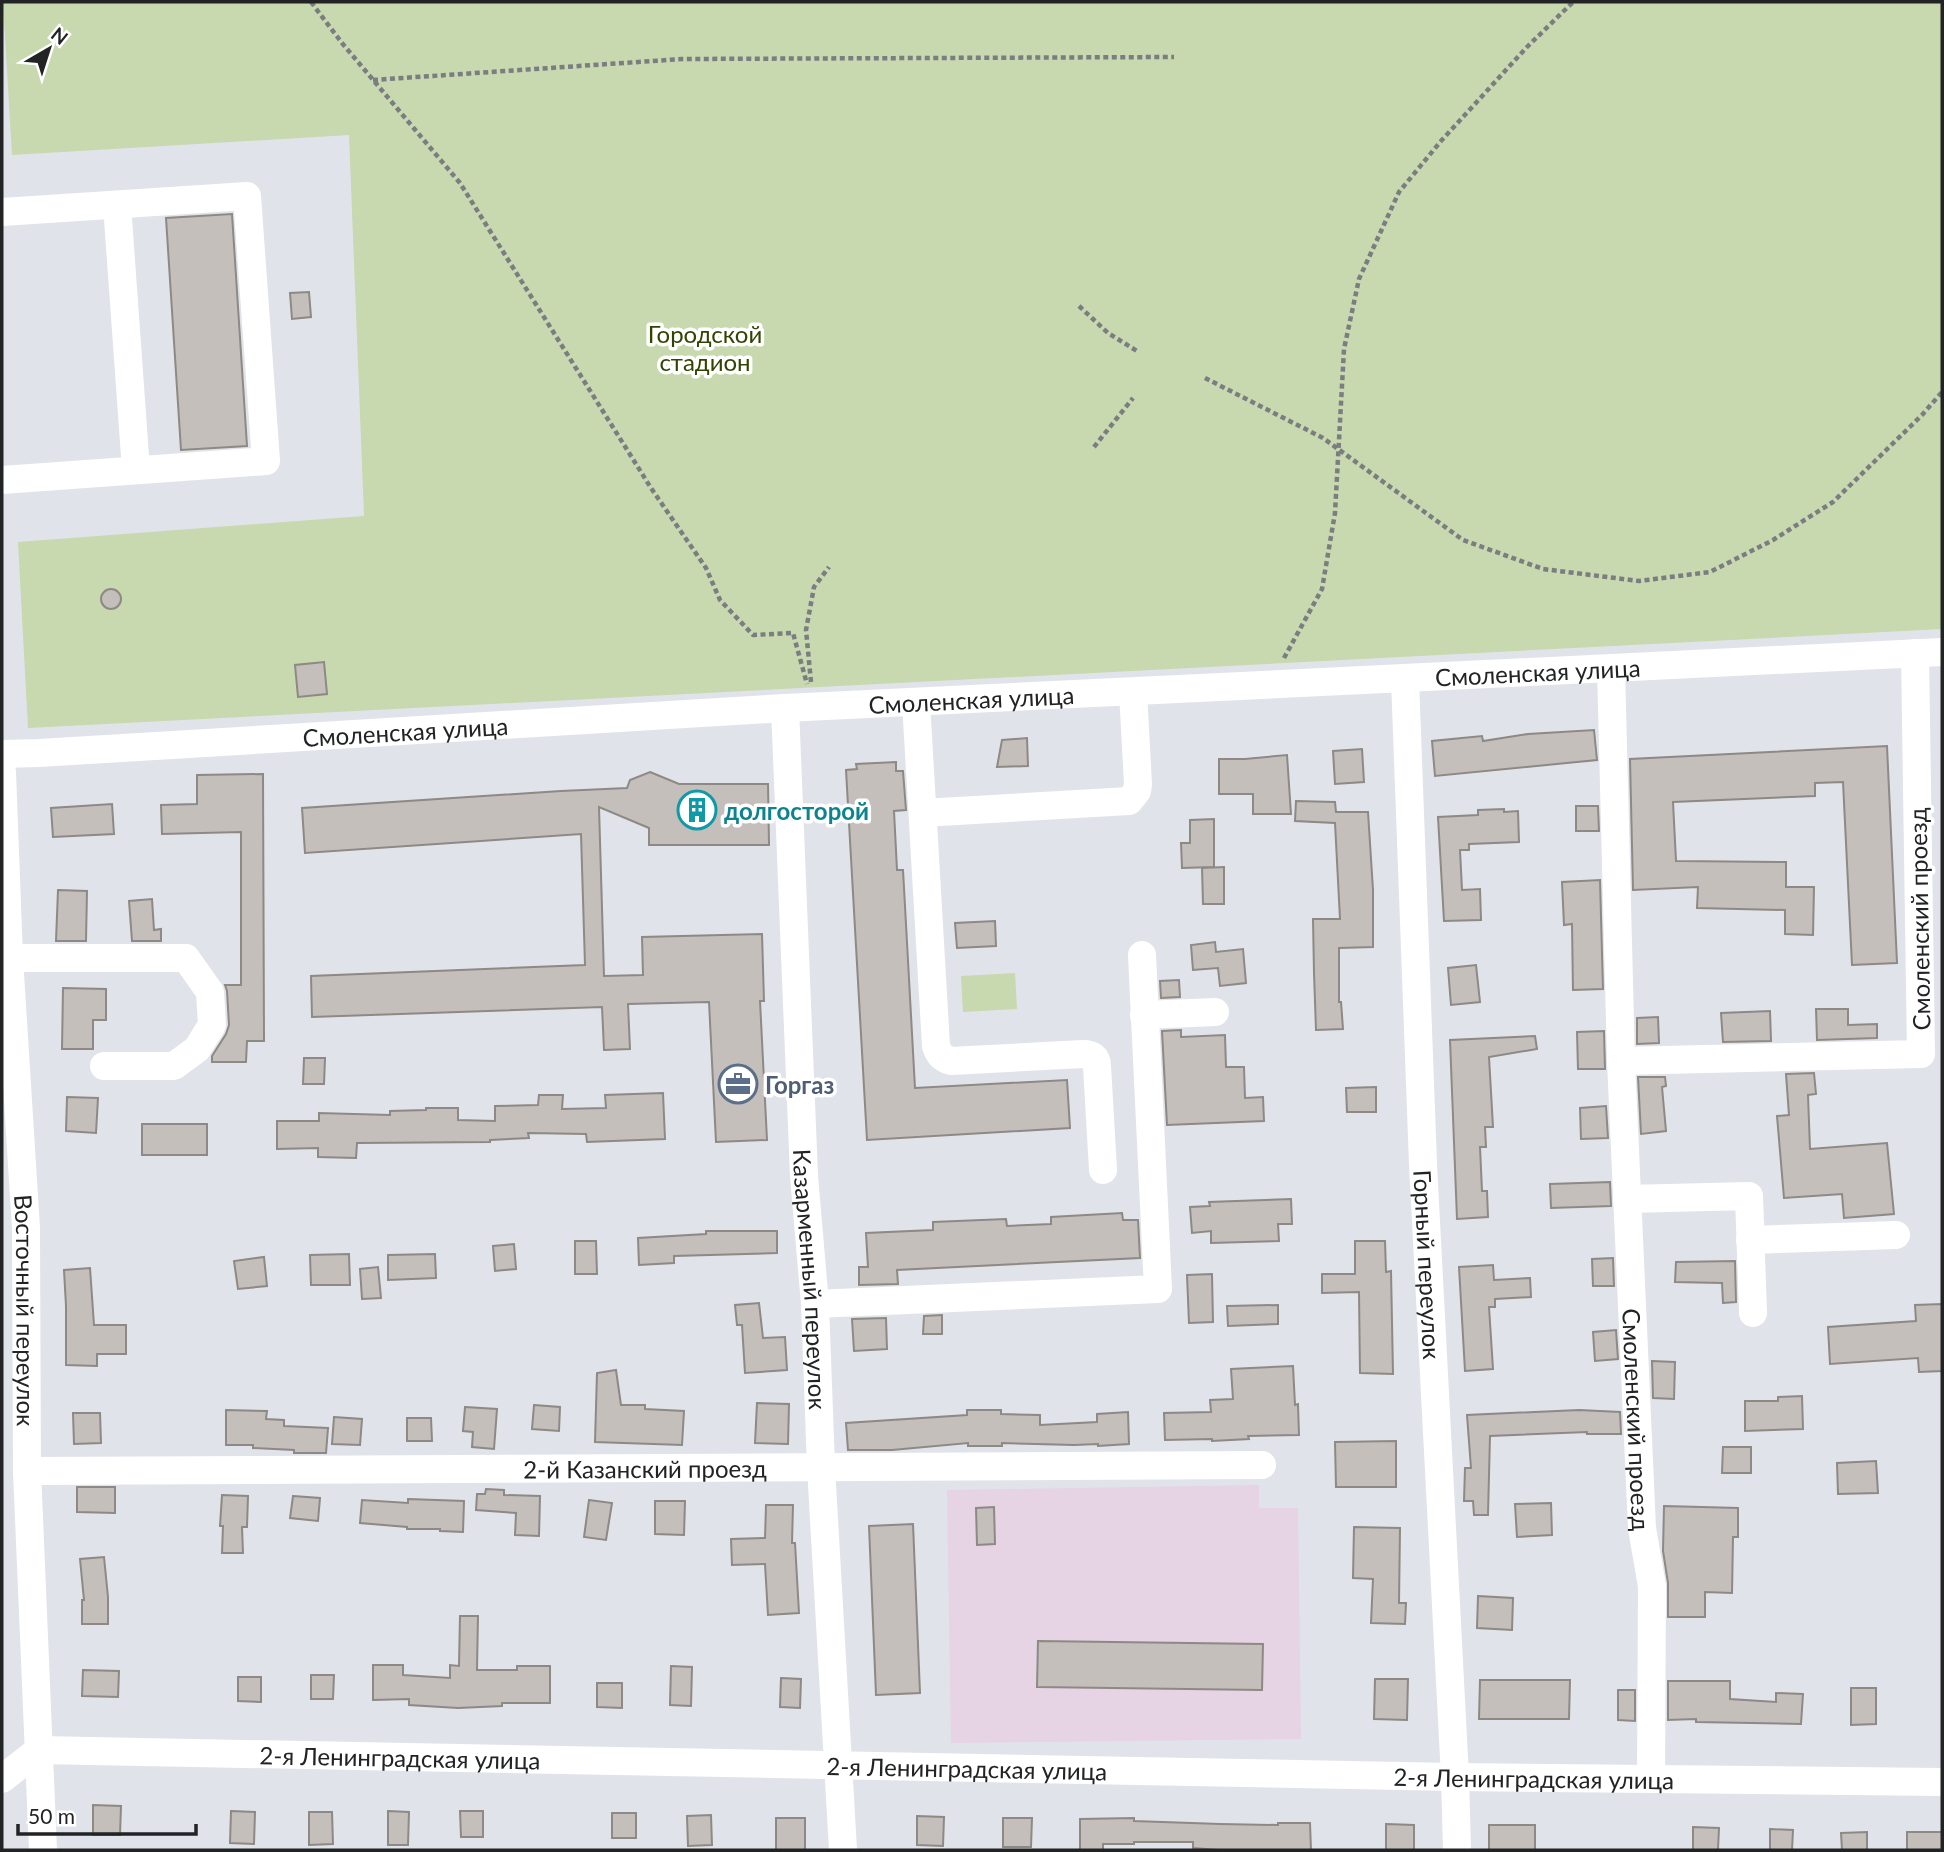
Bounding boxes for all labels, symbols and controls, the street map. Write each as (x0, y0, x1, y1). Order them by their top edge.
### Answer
north arrow (14, 14, 84, 84)
text: N (47, 22, 73, 49)
park label: Городской стадион (648, 319, 762, 376)
street label: Смоленская улица (1434, 652, 1641, 691)
street label: Смоленская улица (868, 680, 1075, 718)
street label: Смоленская улица (302, 710, 509, 752)
building icon: долгосторой (676, 789, 718, 831)
place label: долгосторой (724, 796, 869, 825)
street label: Смоленский проезд (1903, 807, 1935, 1031)
office icon: Горгаз (717, 1063, 759, 1105)
place label: Горгаз (765, 1070, 834, 1099)
street label: Казарменный переулок (788, 1148, 833, 1411)
street label: Горный переулок (1409, 1169, 1448, 1361)
street label: Восточный переулок (9, 1193, 41, 1427)
street label: Смоленский проезд (1618, 1308, 1657, 1532)
street label: 2-й Казанский проезд (523, 1453, 767, 1483)
street label: 2-я Ленинградская улица (259, 1740, 541, 1774)
street label: 2-я Ленинградская улица (826, 1751, 1107, 1785)
street label: 2-я Ленинградская улица (1393, 1761, 1674, 1794)
scale bar (18, 1792, 196, 1836)
text: 50 m (28, 1803, 75, 1828)

